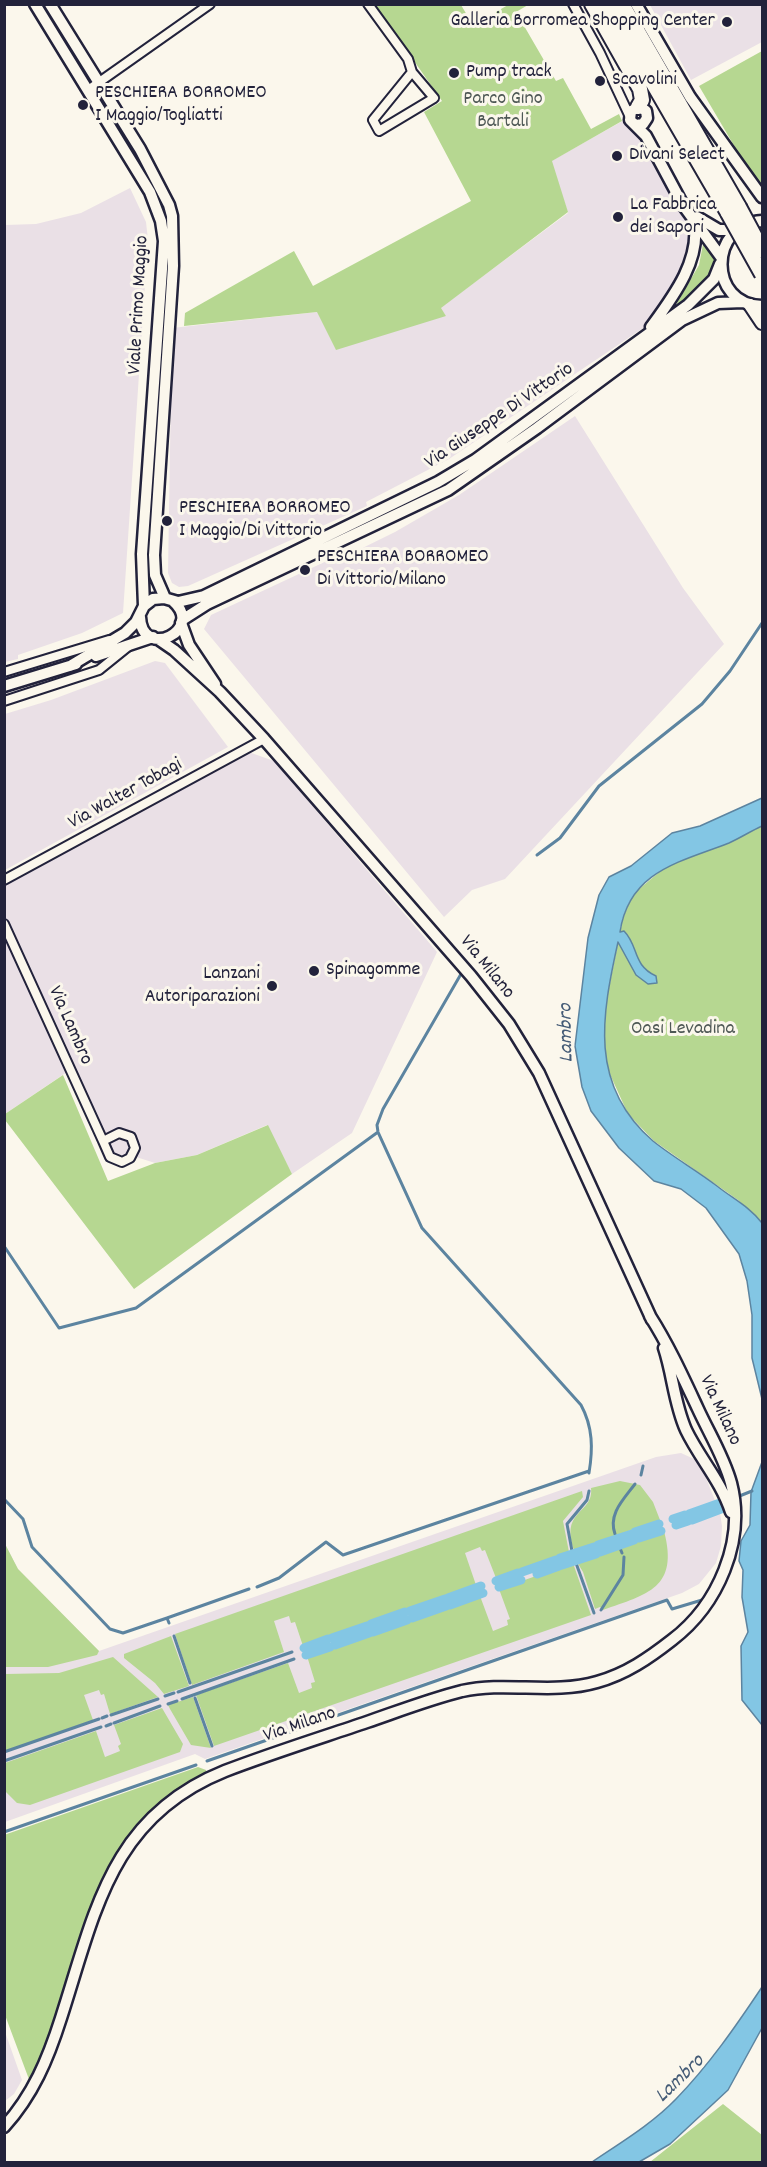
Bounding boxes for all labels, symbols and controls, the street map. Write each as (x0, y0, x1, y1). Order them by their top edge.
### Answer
place label: Galleria Borromea Shopping Center (450, 10, 715, 34)
marker: Galleria Borromea Shopping Center (720, 15, 734, 29)
place label: Pump track (466, 61, 552, 85)
marker: Pump track (447, 66, 461, 80)
place label: Scavolini (612, 69, 677, 93)
marker: Scavolini (593, 74, 607, 88)
place label: PESCHIERA BORROMEO I Maggio/Togliatti (95, 82, 267, 129)
park label: Parco Gino Bartali (463, 88, 543, 135)
marker: PESCHIERA BORROMEO I Maggio/Togliatti (76, 98, 90, 112)
place label: Divani Select (629, 144, 725, 168)
marker: Divani Select (610, 149, 624, 163)
place label: La Fabbrica dei Sapori (630, 194, 716, 241)
marker: La Fabbrica dei Sapori (611, 210, 625, 224)
street label: Viale Primo Maggio (124, 235, 156, 375)
street label: Via Giuseppe Di Vittorio (421, 358, 579, 476)
place label: PESCHIERA BORROMEO I Maggio/Di Vittorio (179, 497, 351, 544)
marker: PESCHIERA BORROMEO I Maggio/Di Vittorio (160, 514, 174, 528)
place label: PESCHIERA BORROMEO Di Vittorio/Milano (317, 546, 489, 593)
marker: PESCHIERA BORROMEO Di Vittorio/Milano (298, 563, 312, 577)
street label: Via Walter Tobagi (65, 754, 187, 836)
street label: Via Milano (453, 931, 519, 1005)
place label: Spinagomme (326, 959, 420, 983)
place label: Lanzani Autoriparazioni (145, 963, 260, 1010)
marker: Spinagomme (307, 964, 321, 978)
marker: Lanzani Autoriparazioni (265, 979, 279, 993)
street label: Via Lambro (41, 983, 97, 1069)
water label: Lambro (555, 1003, 581, 1063)
park label: Oasi Levadina (631, 1018, 735, 1042)
street label: Via Milano (692, 1372, 746, 1450)
street label: Via Milano (261, 1702, 339, 1750)
water label: Lambro (651, 2050, 711, 2110)

